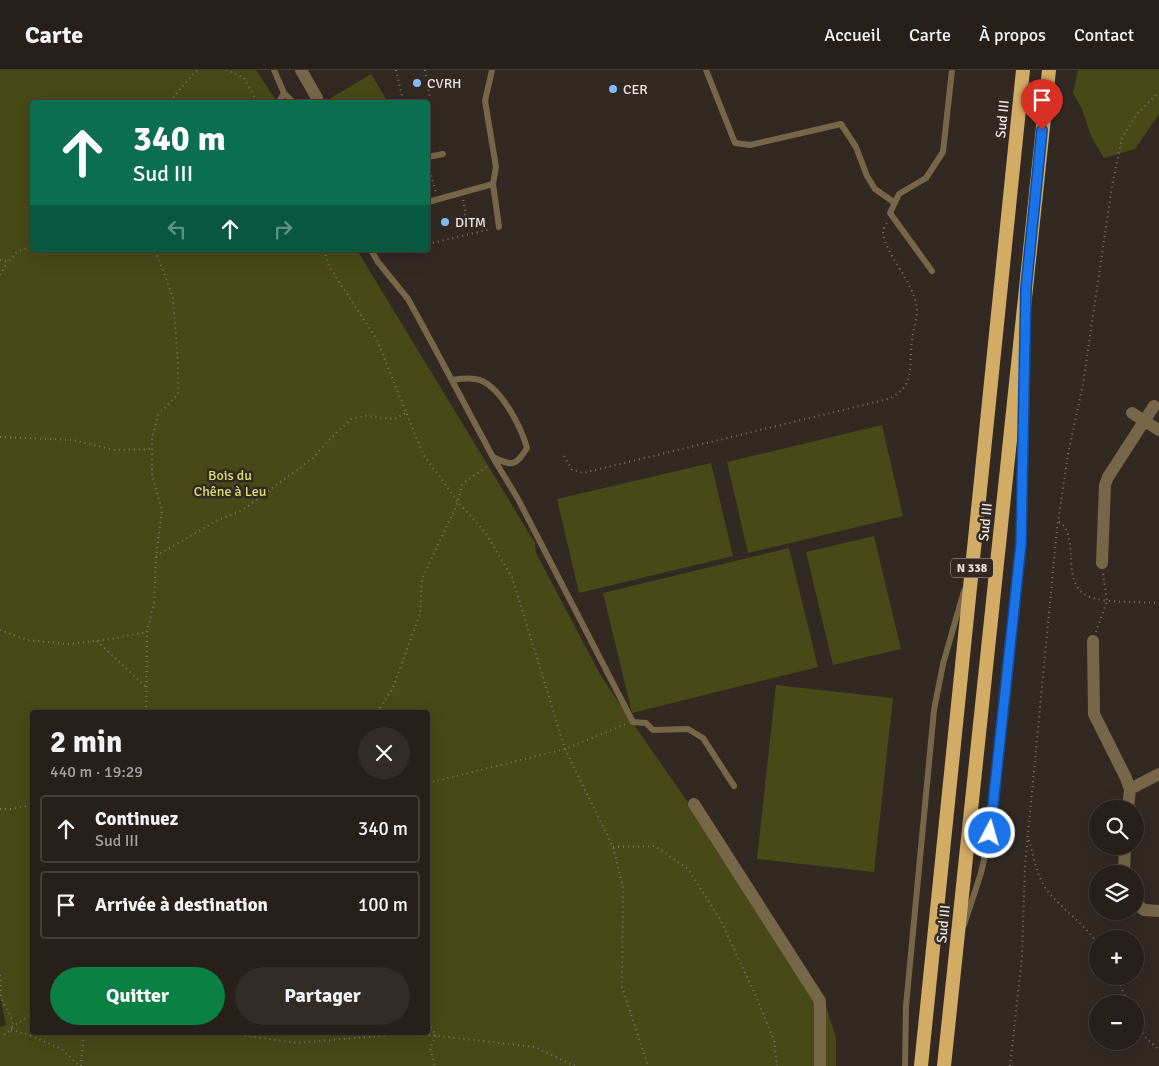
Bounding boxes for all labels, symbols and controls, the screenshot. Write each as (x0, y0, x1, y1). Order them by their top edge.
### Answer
text: Carte (25, 20, 83, 50)
text: Accueil (824, 24, 881, 46)
text: Carte (909, 24, 951, 46)
text: À propos (979, 24, 1046, 46)
text: Contact (1074, 24, 1134, 46)
place label: CVRH (427, 75, 462, 92)
marker: CVRH (411, 77, 423, 89)
pin (1021, 79, 1063, 130)
place label: CER (623, 81, 648, 98)
marker: CER (607, 83, 619, 95)
icon: arrive (1028, 86, 1056, 114)
street label: Sud III (992, 99, 1013, 139)
text: 340 m (133, 117, 226, 160)
icon: ahead (50, 120, 115, 185)
text: Sud III (133, 160, 193, 187)
place label: DITM (455, 214, 486, 231)
icon: left (163, 215, 191, 243)
icon: ahead (216, 215, 244, 243)
icon: right (269, 215, 297, 243)
marker: DITM (439, 216, 451, 228)
park label: Bois du Chêne à Leu (194, 467, 266, 500)
street label: Sud III (975, 502, 996, 542)
road number: N 338 (951, 558, 993, 578)
text: 2 min (50, 724, 122, 761)
button: close (358, 727, 410, 779)
text: 440 m · 19:29 (50, 762, 143, 782)
map controls (1089, 800, 1144, 1050)
button: search (1089, 800, 1144, 855)
position arrow (963, 806, 1015, 858)
text: Continuez (95, 807, 178, 831)
icon: ahead (52, 815, 80, 843)
text: 340 m (358, 817, 408, 841)
text: Sud III (95, 831, 139, 851)
button: layers (1089, 865, 1144, 920)
icon: arrive (52, 891, 80, 919)
text: Arrivée à destination (95, 893, 268, 917)
text: 100 m (358, 893, 408, 917)
street label: Sud III (933, 904, 954, 944)
button: + (1089, 930, 1144, 985)
button: Quitter (50, 967, 225, 1025)
button: Partager (235, 967, 410, 1025)
button: − (1089, 995, 1144, 1050)

